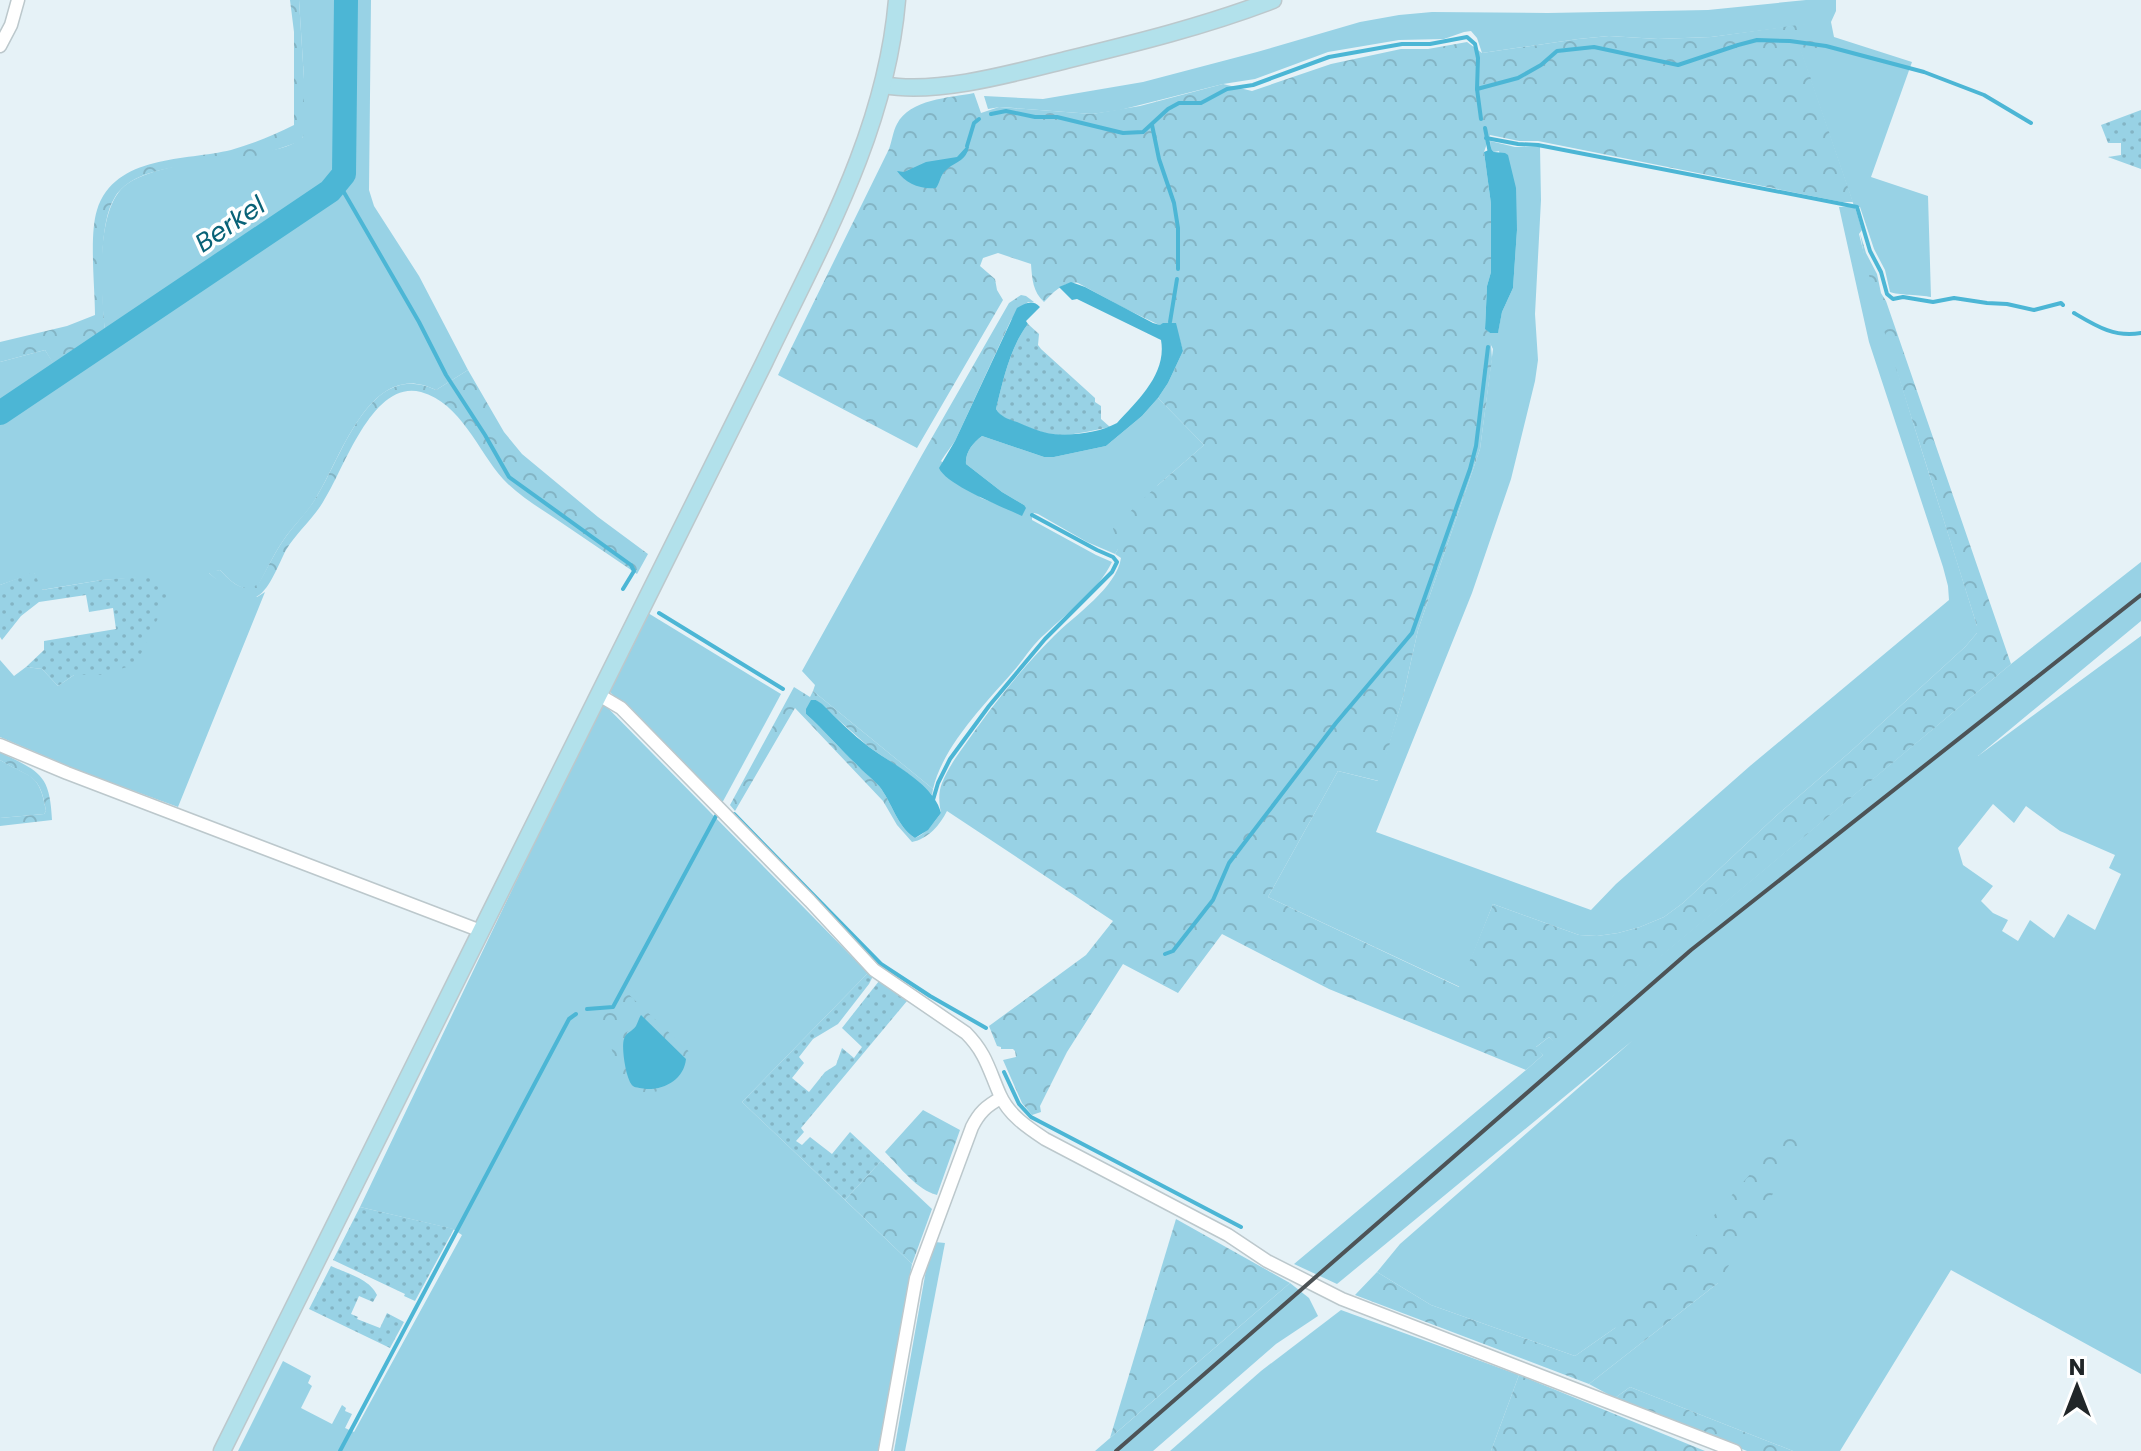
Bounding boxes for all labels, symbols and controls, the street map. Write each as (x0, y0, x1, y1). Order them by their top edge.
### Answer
water label: Berkel (188, 187, 273, 261)
north arrow (2037, 1347, 2117, 1427)
text: N (2069, 1352, 2085, 1383)

